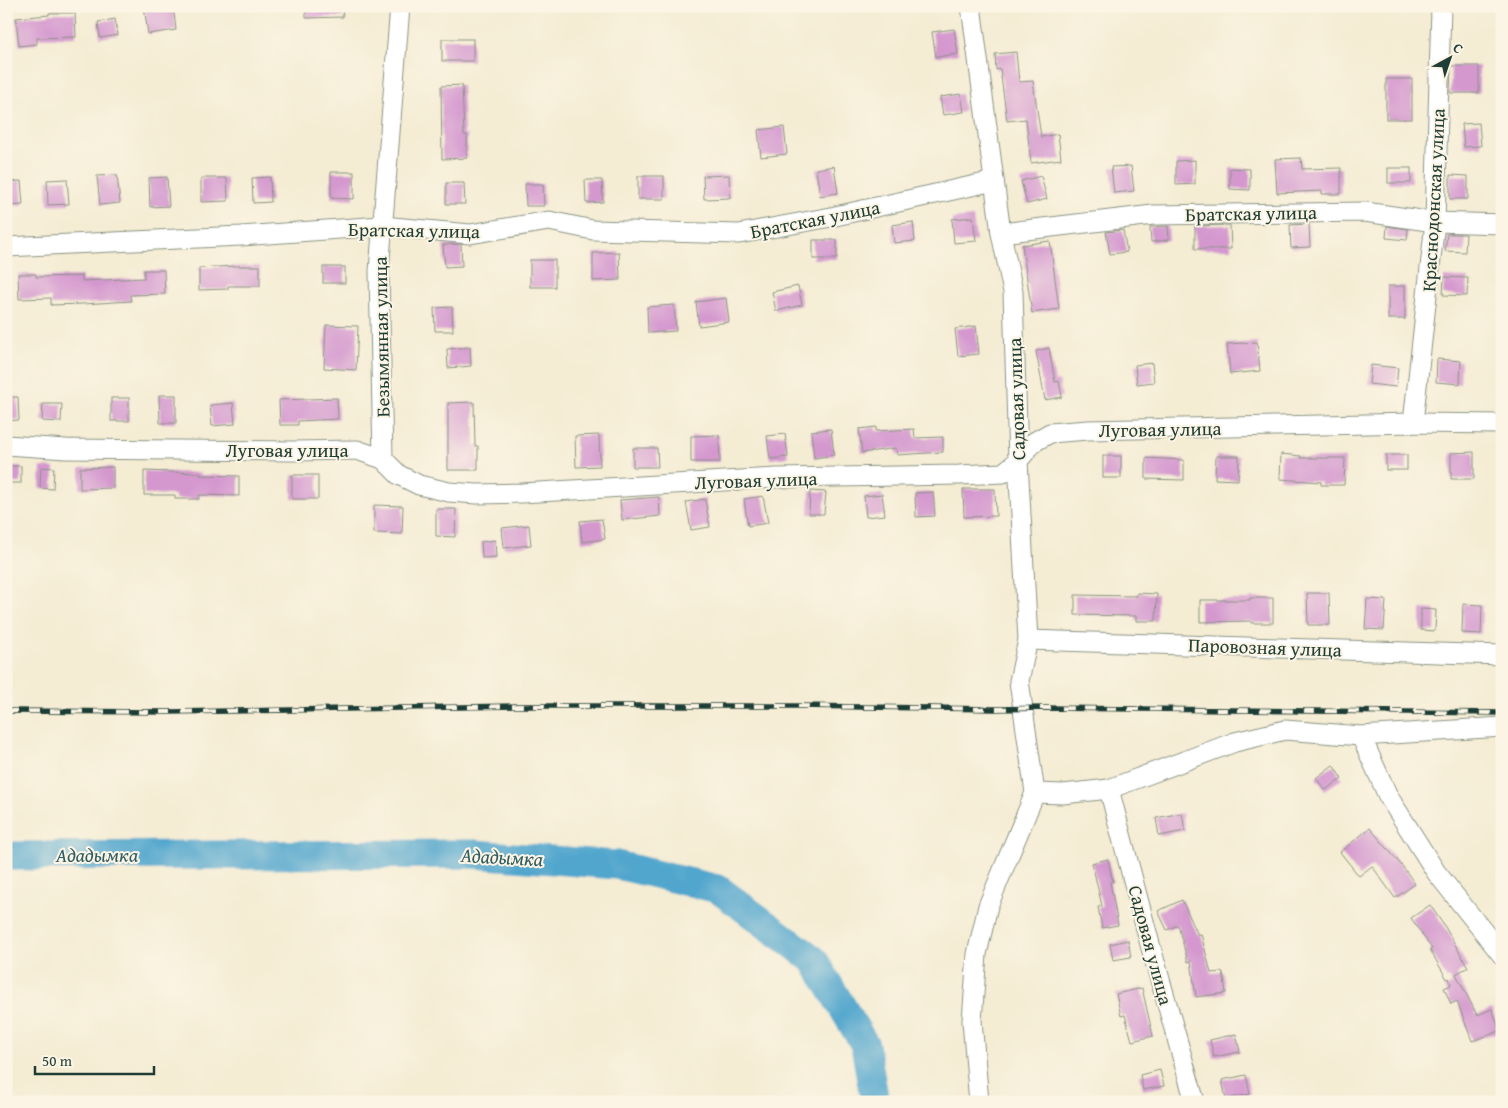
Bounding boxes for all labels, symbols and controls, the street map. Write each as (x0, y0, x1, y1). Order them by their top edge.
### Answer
north arrow (1426, 32, 1476, 82)
text: С (1449, 38, 1468, 58)
street label: Краснодонская улица (1414, 108, 1452, 292)
street label: Братская улица (748, 193, 882, 245)
street label: Братская улица (1185, 198, 1317, 228)
street label: Братская улица (348, 215, 480, 245)
street label: Безымянная улица (366, 256, 396, 418)
street label: Садовая улица (1000, 337, 1032, 461)
street label: Луговая улица (1098, 414, 1222, 444)
street label: Луговая улица (226, 436, 348, 464)
street label: Луговая улица (694, 464, 818, 496)
street label: Паровозная улица (1188, 630, 1342, 664)
water label: Ададымка (55, 840, 139, 869)
water label: Ададымка (459, 840, 545, 873)
street label: Садовая улица (1122, 882, 1180, 1008)
scale bar (35, 1043, 154, 1075)
text: 50 m (42, 1050, 73, 1071)

